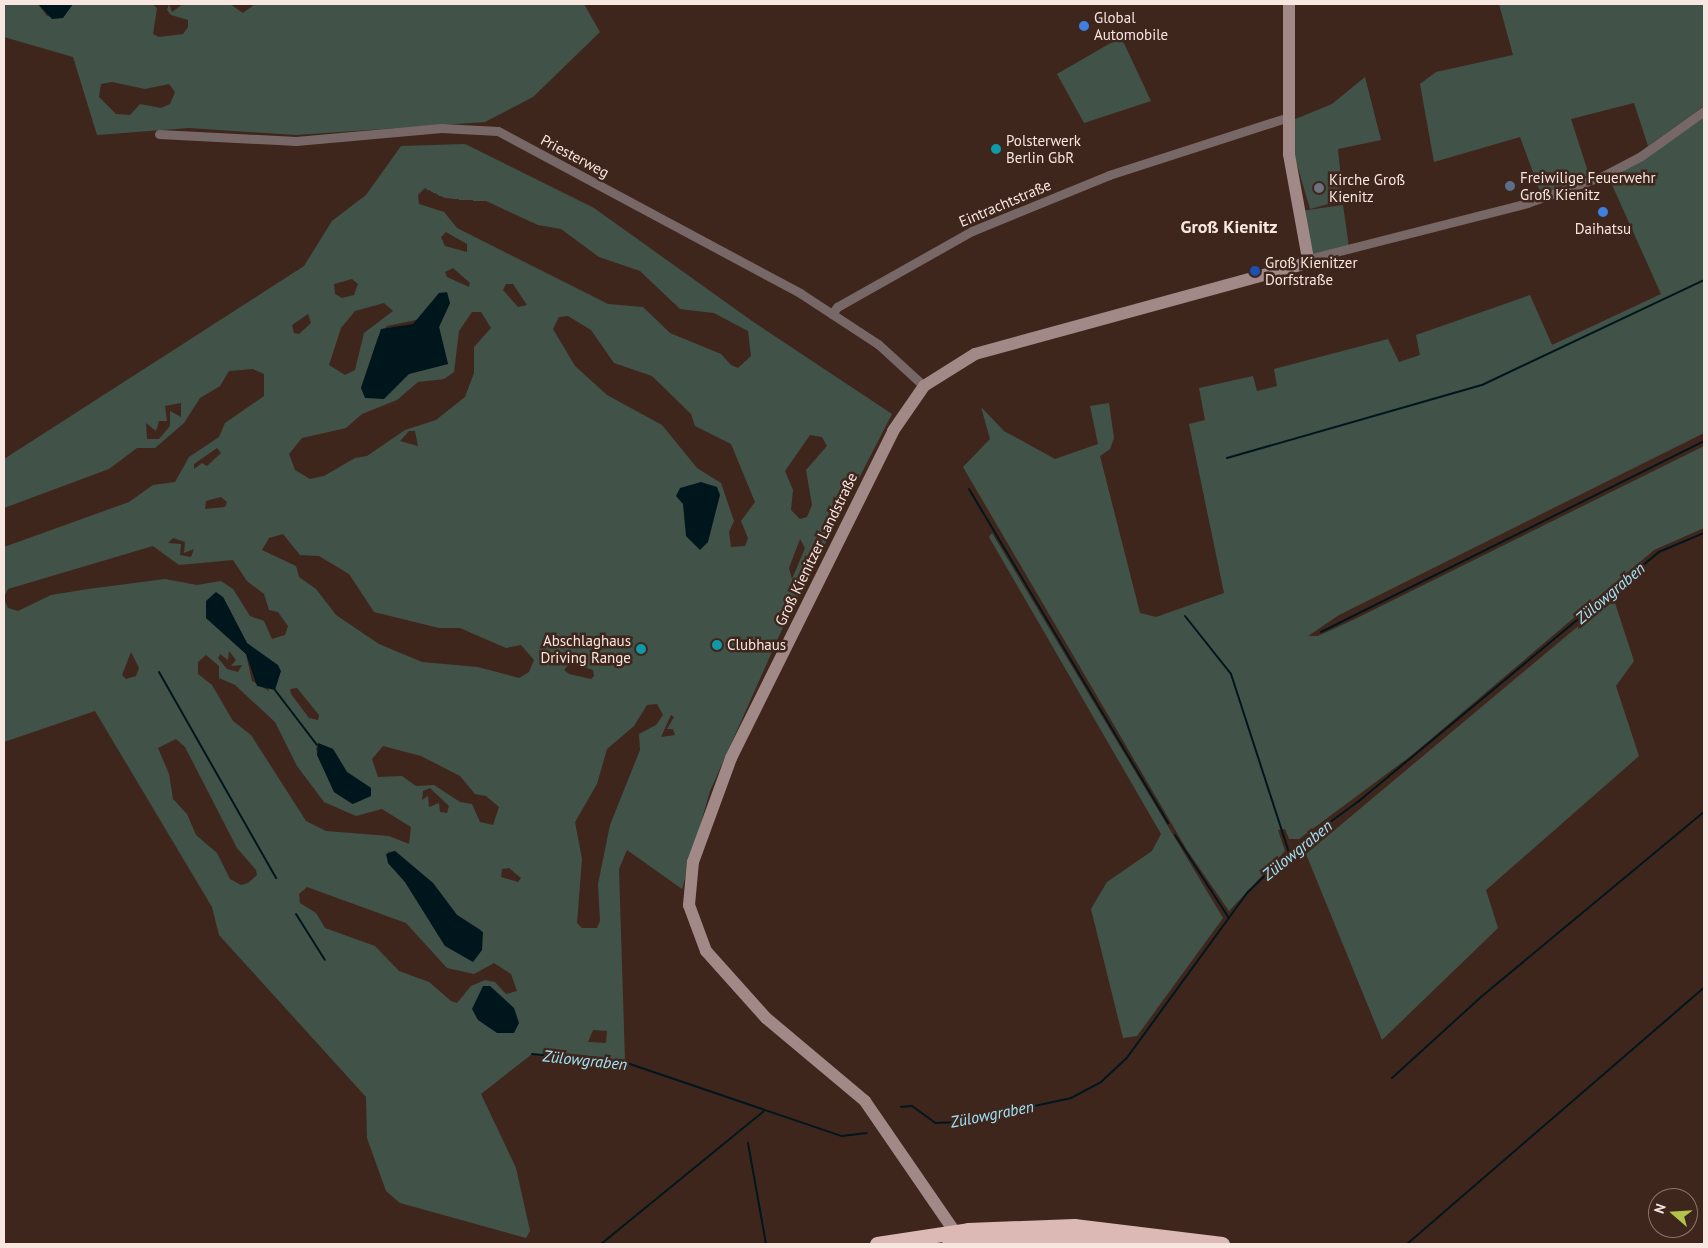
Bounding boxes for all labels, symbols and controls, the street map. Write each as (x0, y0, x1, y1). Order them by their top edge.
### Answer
place label: Global Automobile (1094, 8, 1168, 43)
marker: Global Automobile (1078, 20, 1090, 32)
street label: Priesterweg (538, 130, 612, 182)
place label: Polsterwerk Berlin GbR (1006, 131, 1081, 166)
marker: Polsterwerk Berlin GbR (990, 143, 1002, 155)
place label: Freiwilige Feuerwehr Groß Kienitz (1520, 168, 1656, 203)
place label: Kirche Groß Kienitz (1329, 170, 1405, 205)
street label: Eintrachtstraße (956, 175, 1054, 231)
marker: Freiwilige Feuerwehr Groß Kienitz (1504, 180, 1516, 192)
marker: Kirche Groß Kienitz (1313, 182, 1325, 194)
marker: Daihatsu (1597, 206, 1609, 218)
district label: Groß Kienitz (1180, 216, 1278, 238)
place label: Daihatsu (1575, 220, 1631, 238)
place label: Groß Kienitzer Dorfstraße (1265, 253, 1357, 288)
marker: Groß Kienitzer Dorfstraße (1249, 265, 1261, 277)
street label: Groß Kienitzer Landstraße (771, 470, 861, 628)
water label: Zülowgraben (1571, 558, 1649, 628)
place label: Abschlaghaus Driving Range (540, 631, 631, 666)
place label: Clubhaus (727, 636, 786, 654)
marker: Clubhaus (711, 639, 723, 651)
marker: Abschlaghaus Driving Range (635, 643, 647, 655)
water label: Zülowgraben (1258, 816, 1336, 884)
water label: Zülowgraben (542, 1046, 628, 1074)
water label: Zülowgraben (949, 1096, 1035, 1132)
north arrow (1648, 1188, 1698, 1238)
text: N (1650, 1201, 1670, 1216)

